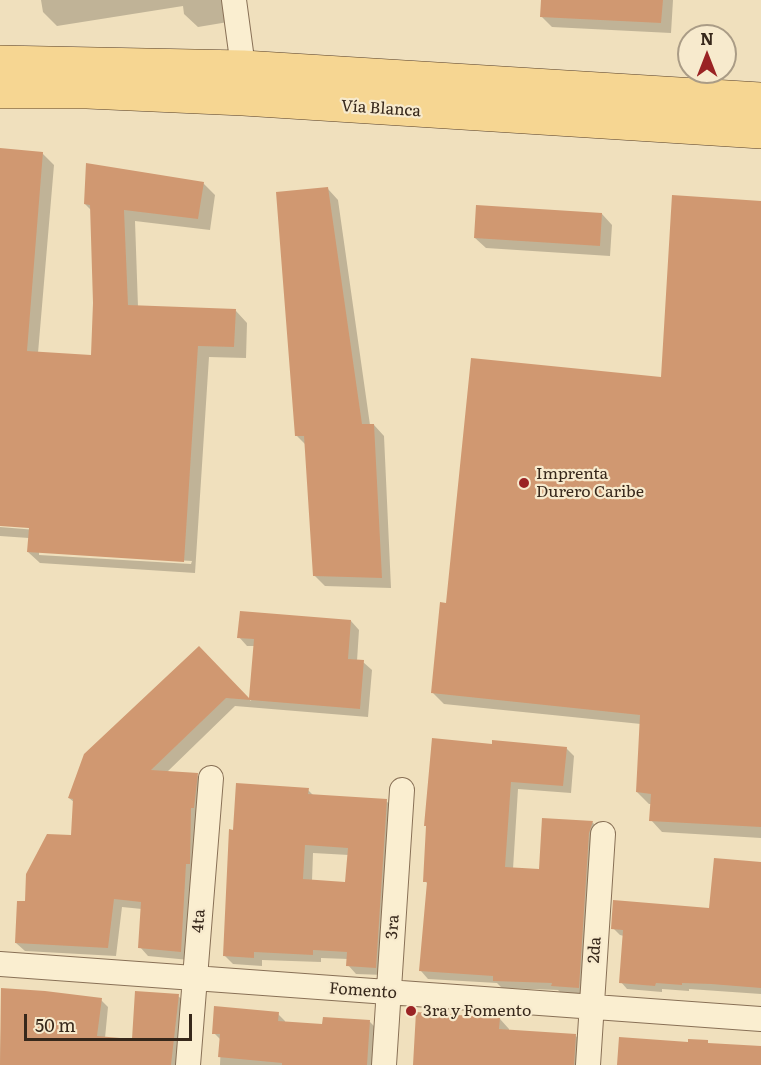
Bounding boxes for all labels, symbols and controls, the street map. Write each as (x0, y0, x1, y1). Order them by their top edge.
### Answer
north arrow (677, 24, 737, 84)
text: N (700, 26, 714, 50)
street label: Vía Blanca (340, 97, 422, 121)
place label: Imprenta Durero Caribe (536, 464, 644, 502)
marker: Imprenta Durero Caribe (517, 476, 531, 490)
street label: 4ta (189, 908, 209, 934)
street label: 3ra (383, 914, 403, 940)
street label: 2da (584, 936, 606, 964)
street label: Fomento (328, 979, 398, 1003)
place label: 3ra y Fomento (423, 1001, 531, 1021)
scale bar (27, 1002, 195, 1040)
marker: 3ra y Fomento (404, 1004, 418, 1018)
text: 50 m (35, 1011, 76, 1038)

